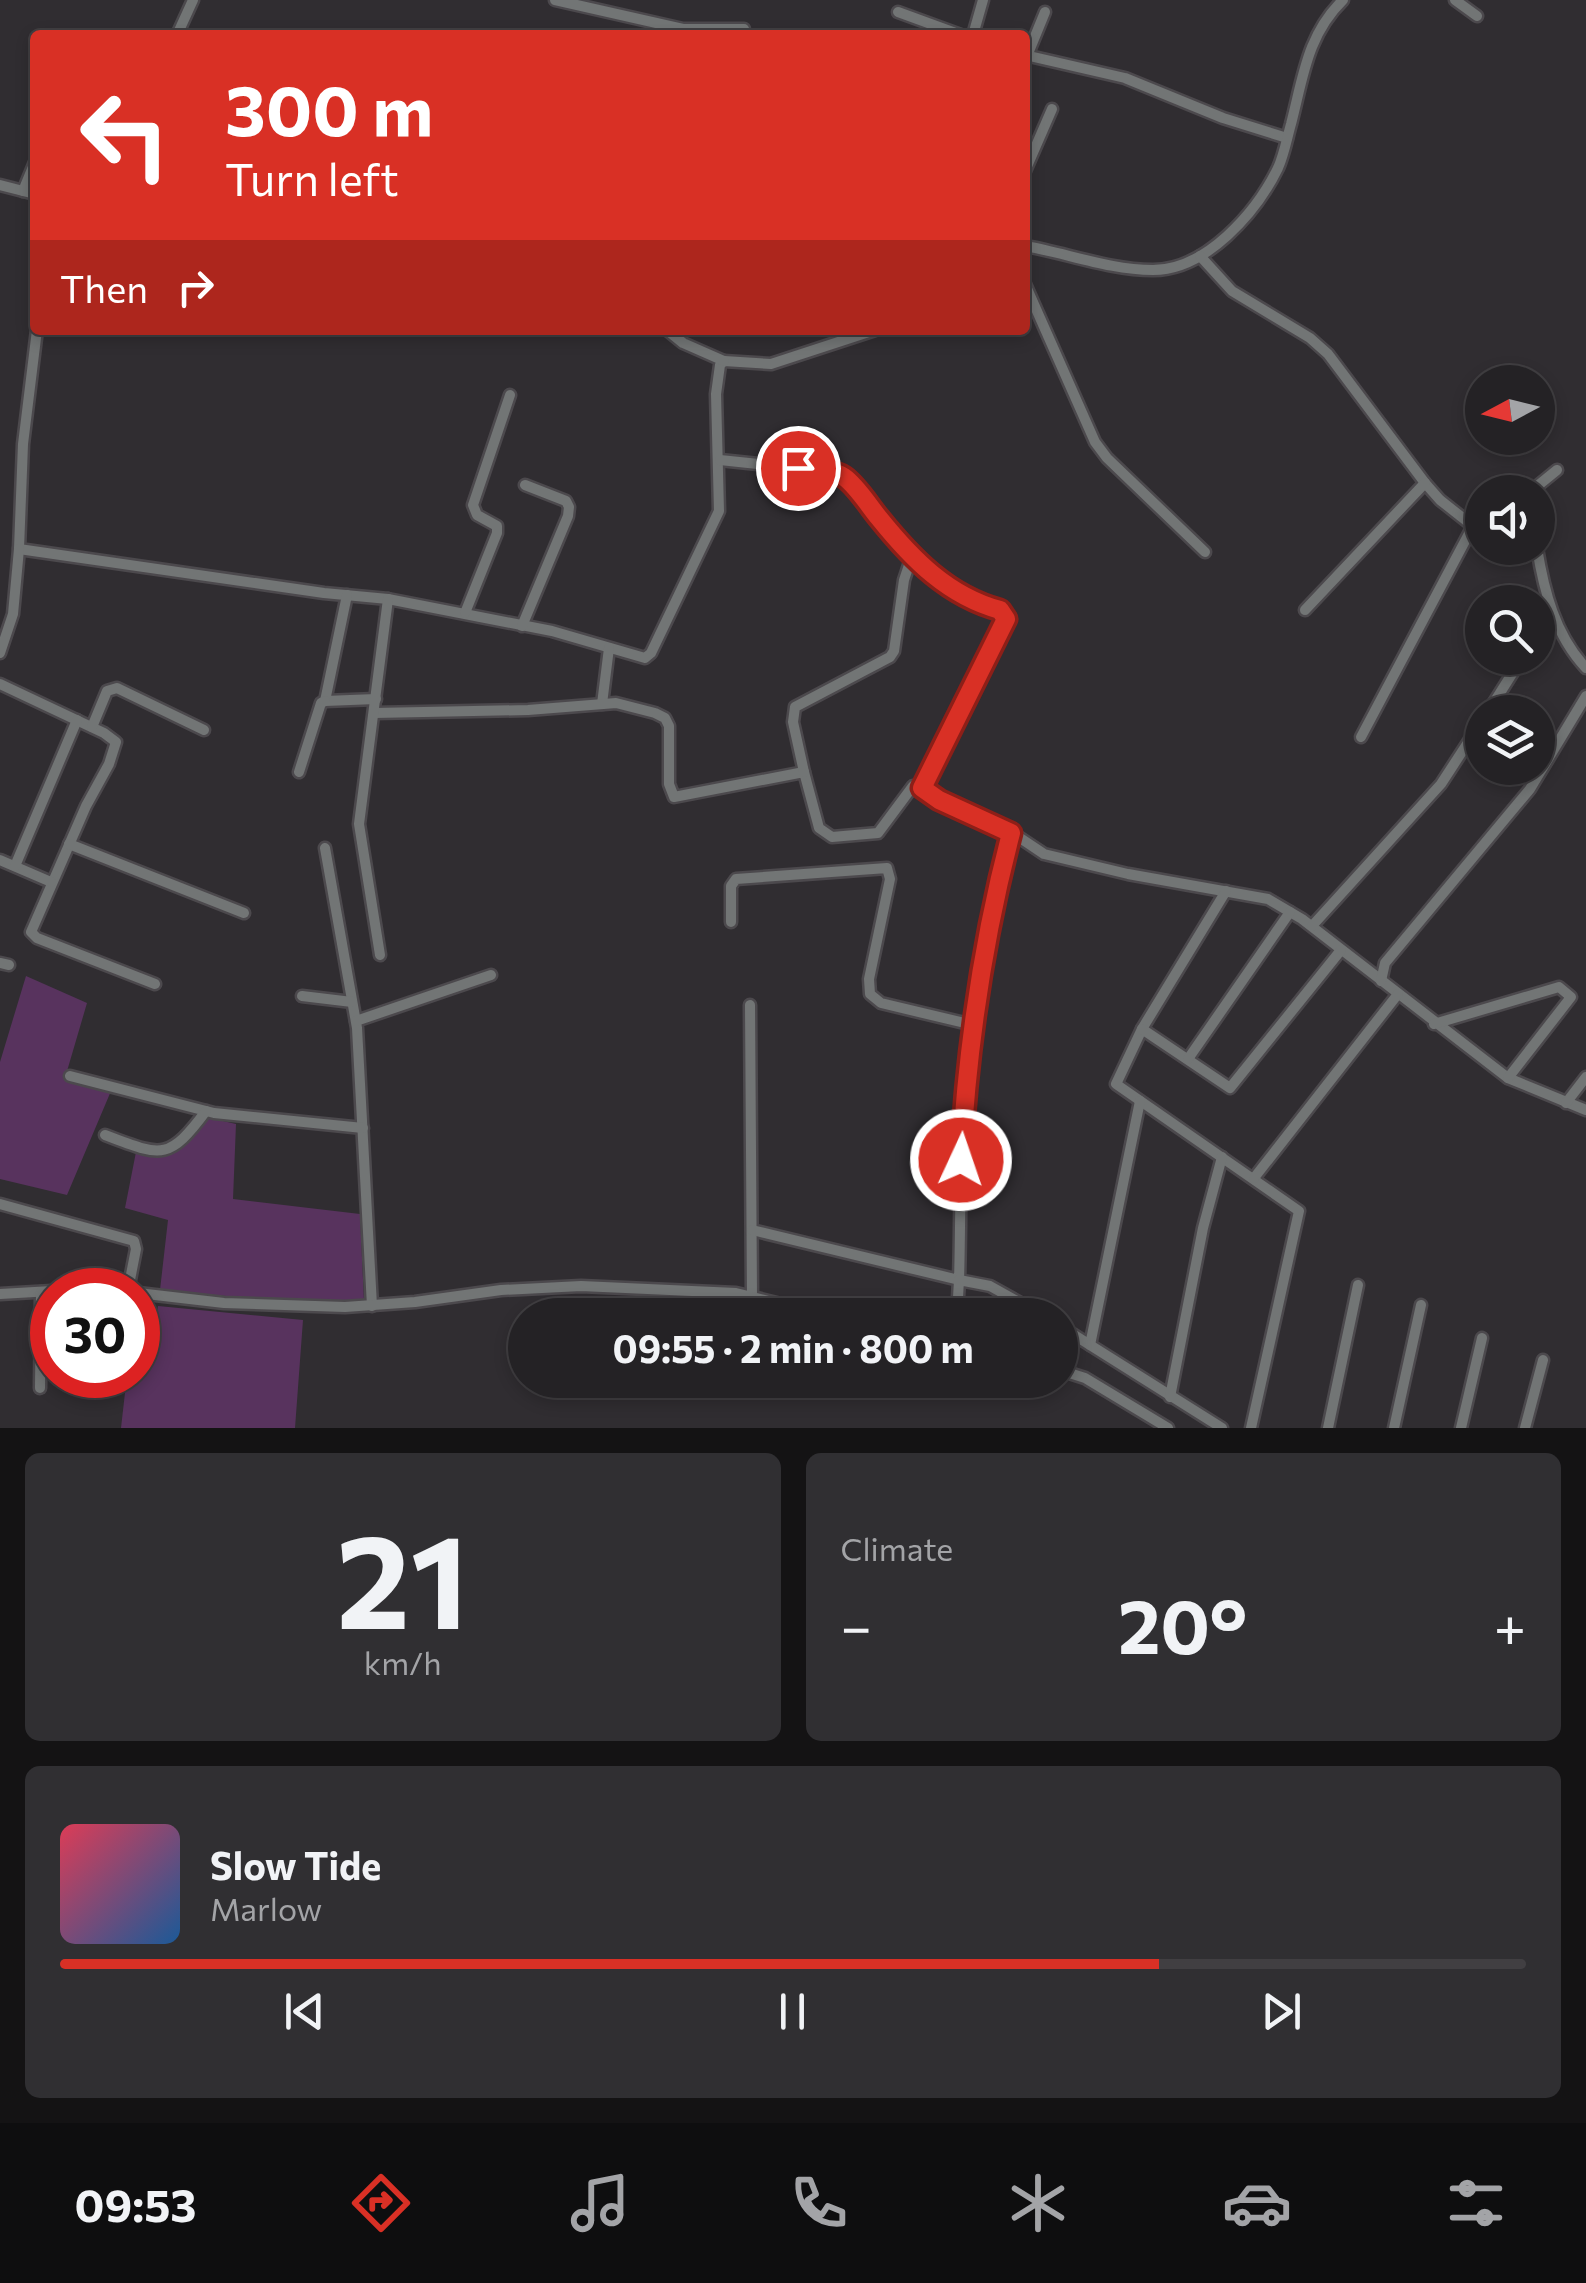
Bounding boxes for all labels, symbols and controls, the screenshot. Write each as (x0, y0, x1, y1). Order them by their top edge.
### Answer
text: 300 m (225, 65, 433, 150)
icon: left (60, 70, 190, 200)
text: Turn left (225, 150, 399, 205)
icon: right (168, 260, 223, 315)
text: Then (60, 264, 148, 311)
north arrow (1465, 365, 1555, 455)
map controls (1465, 365, 1555, 785)
pin (756, 426, 841, 511)
icon: arrive (771, 441, 826, 496)
button: sound (1465, 475, 1555, 565)
button: search (1465, 585, 1555, 675)
button: layers (1465, 695, 1555, 785)
position arrow (909, 1108, 1013, 1212)
speed limit sign: 30 (30, 1268, 160, 1398)
text: 09:55 · 2 min · 800 m (612, 1324, 974, 1371)
text: 21 (336, 1497, 469, 1656)
text: Climate (841, 1528, 953, 1568)
text: 20° (1118, 1578, 1247, 1669)
text: − (841, 1591, 872, 1658)
text: + (1494, 1591, 1526, 1658)
text: km/h (364, 1642, 442, 1682)
text: Slow Tide (210, 1841, 381, 1888)
text: Marlow (210, 1888, 322, 1928)
icon: previous (277, 1984, 332, 2039)
icon: pause (765, 1984, 820, 2039)
icon: next (1254, 1984, 1309, 2039)
icon: directions (346, 2168, 416, 2238)
icon: music (565, 2168, 635, 2238)
icon: phone (784, 2168, 854, 2238)
icon: climate (1003, 2168, 1073, 2238)
icon: car (1222, 2168, 1292, 2238)
icon: filters (1441, 2168, 1511, 2238)
text: 09:53 (75, 2176, 197, 2231)

